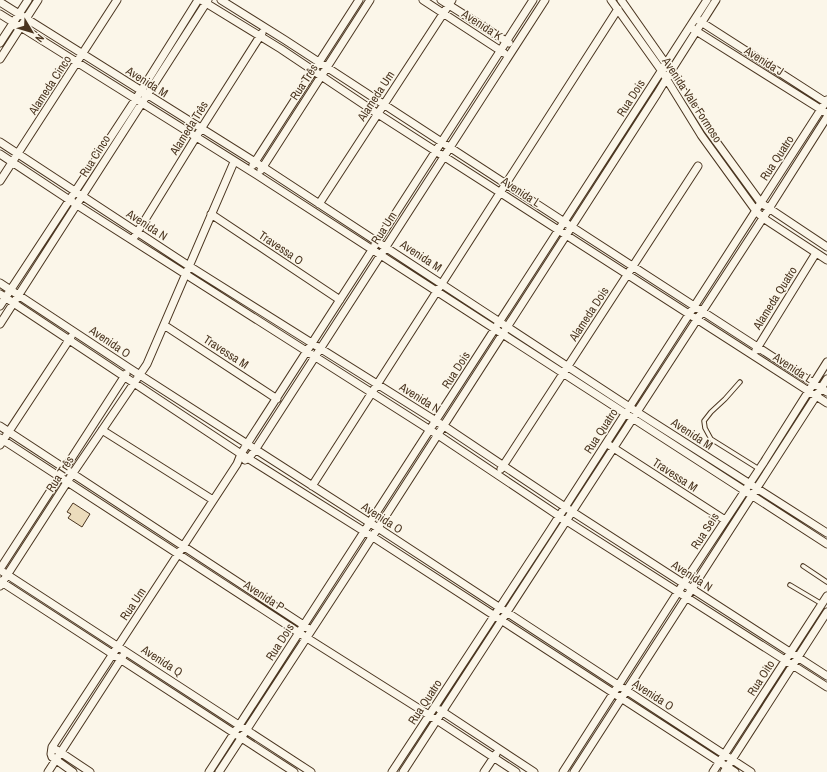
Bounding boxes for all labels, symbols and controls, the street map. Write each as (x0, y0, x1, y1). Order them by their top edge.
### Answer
street label: Avenida K (458, 5, 506, 44)
north arrow (12, 12, 52, 52)
text: N (32, 31, 47, 45)
street label: Avenida J (740, 42, 787, 79)
street label: Alameda Cinco (24, 52, 75, 118)
street label: Avenida Vale Formoso (658, 53, 726, 146)
street label: Rua Três (286, 61, 322, 103)
street label: Avenida M (122, 62, 171, 101)
street label: Alameda Um (353, 68, 398, 125)
street label: Rua Dois (613, 76, 649, 120)
street label: Alameda Três (166, 98, 212, 159)
street label: Rua Cinco (76, 132, 114, 180)
street label: Rua Quatro (756, 132, 798, 184)
street label: Avenida L (497, 173, 544, 211)
street label: Avenida N (123, 205, 171, 244)
street label: Rua Um (367, 209, 401, 247)
street label: Travessa O (256, 227, 307, 269)
street label: Avenida M (396, 236, 445, 275)
street label: Alameda Quatro (749, 263, 801, 333)
street label: Alameda Dois (565, 284, 613, 345)
street label: Avenida O (85, 322, 134, 362)
street label: Travessa M (200, 331, 252, 373)
street label: Rua Dois (438, 348, 474, 392)
street label: Avenida L (769, 349, 816, 387)
street label: Avenida N (396, 379, 444, 417)
street label: Rua Quatro (580, 405, 622, 457)
street label: Avenida M (667, 414, 716, 453)
street label: Rua Três (42, 453, 78, 495)
street label: Travessa M (649, 454, 701, 496)
street label: Avenida O (357, 498, 406, 538)
street label: Rua Seis (687, 510, 723, 552)
street label: Avenida N (668, 556, 716, 595)
street label: Avenida P (240, 576, 288, 615)
street label: Rua Um (116, 585, 150, 623)
street label: Rua Dois (262, 620, 298, 664)
street label: Avenida Q (137, 641, 186, 681)
street label: Rua Oito (744, 657, 778, 699)
street label: Avenida O (628, 675, 677, 715)
street label: Rua Quatro (404, 676, 446, 728)

